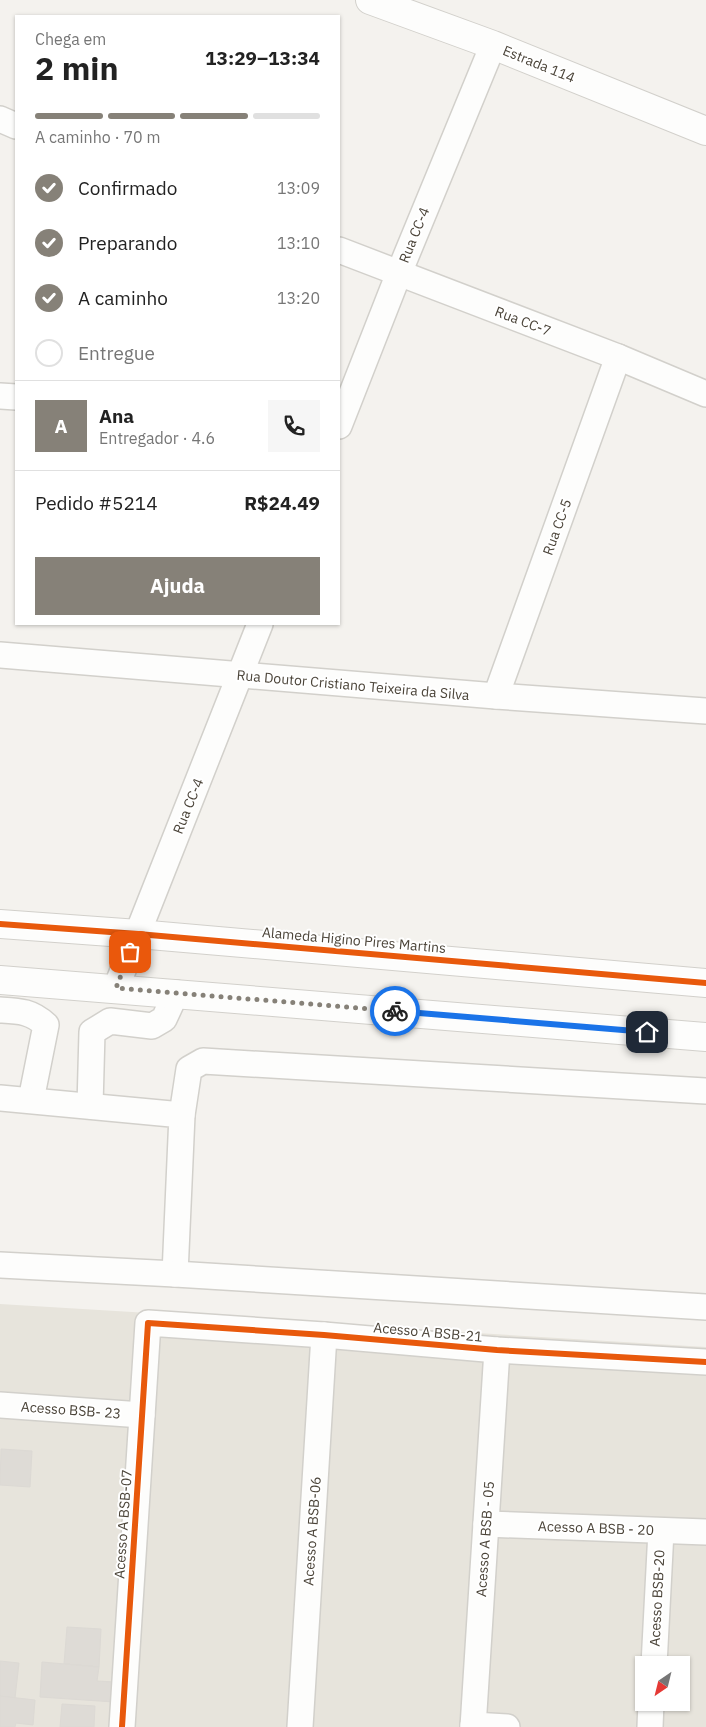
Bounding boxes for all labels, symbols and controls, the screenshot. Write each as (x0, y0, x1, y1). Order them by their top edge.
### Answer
text: Chega em (35, 29, 106, 49)
street label: Estrada 114 (500, 41, 578, 87)
text: 13:29–13:34 (205, 46, 320, 70)
text: 2 min (35, 47, 119, 89)
text: A caminho · 70 m (35, 127, 160, 147)
icon: check (35, 174, 63, 202)
text: Confirmado (78, 176, 177, 200)
text: 13:09 (277, 178, 320, 198)
street label: Rua CC-4 (395, 204, 433, 266)
icon: check (35, 229, 63, 257)
text: Preparando (78, 231, 177, 255)
text: 13:10 (277, 233, 320, 253)
icon: check (35, 284, 63, 312)
text: A caminho (78, 286, 168, 310)
text: 13:20 (277, 288, 320, 308)
street label: Rua CC-7 (492, 302, 554, 340)
text: Entregue (78, 341, 155, 365)
button: phone (268, 400, 320, 452)
text: Ana (99, 404, 134, 428)
text: A (54, 414, 68, 438)
text: Entregador · 4.6 (99, 428, 215, 448)
text: Pedido #5214 (35, 491, 158, 515)
text: R$24.49 (244, 491, 320, 515)
street label: Rua CC-5 (539, 496, 575, 558)
button: Ajuda (35, 557, 320, 615)
street label: Rua Doutor Cristiano Teixeira da Silva (236, 666, 471, 704)
street label: Rua CC-4 (169, 775, 207, 837)
street label: Alameda Higino Pires Martins (261, 923, 447, 957)
pin (109, 931, 151, 973)
icon: bag (116, 938, 144, 966)
courier (370, 986, 420, 1036)
icon: bike (381, 997, 409, 1025)
pin (626, 1011, 668, 1053)
icon: home (633, 1018, 661, 1046)
street label: Acesso A BSB-21 (373, 1318, 483, 1346)
street label: Acesso BSB- 23 (20, 1398, 122, 1422)
street label: Acesso A BSB-07 (110, 1469, 136, 1579)
street label: Acesso A BSB-06 (299, 1476, 325, 1586)
street label: Acesso A BSB - 05 (472, 1481, 498, 1597)
street label: Acesso A BSB - 20 (538, 1517, 654, 1539)
street label: Acesso BSB-20 (645, 1549, 669, 1647)
north arrow (635, 1656, 690, 1711)
map controls (635, 1656, 690, 1711)

